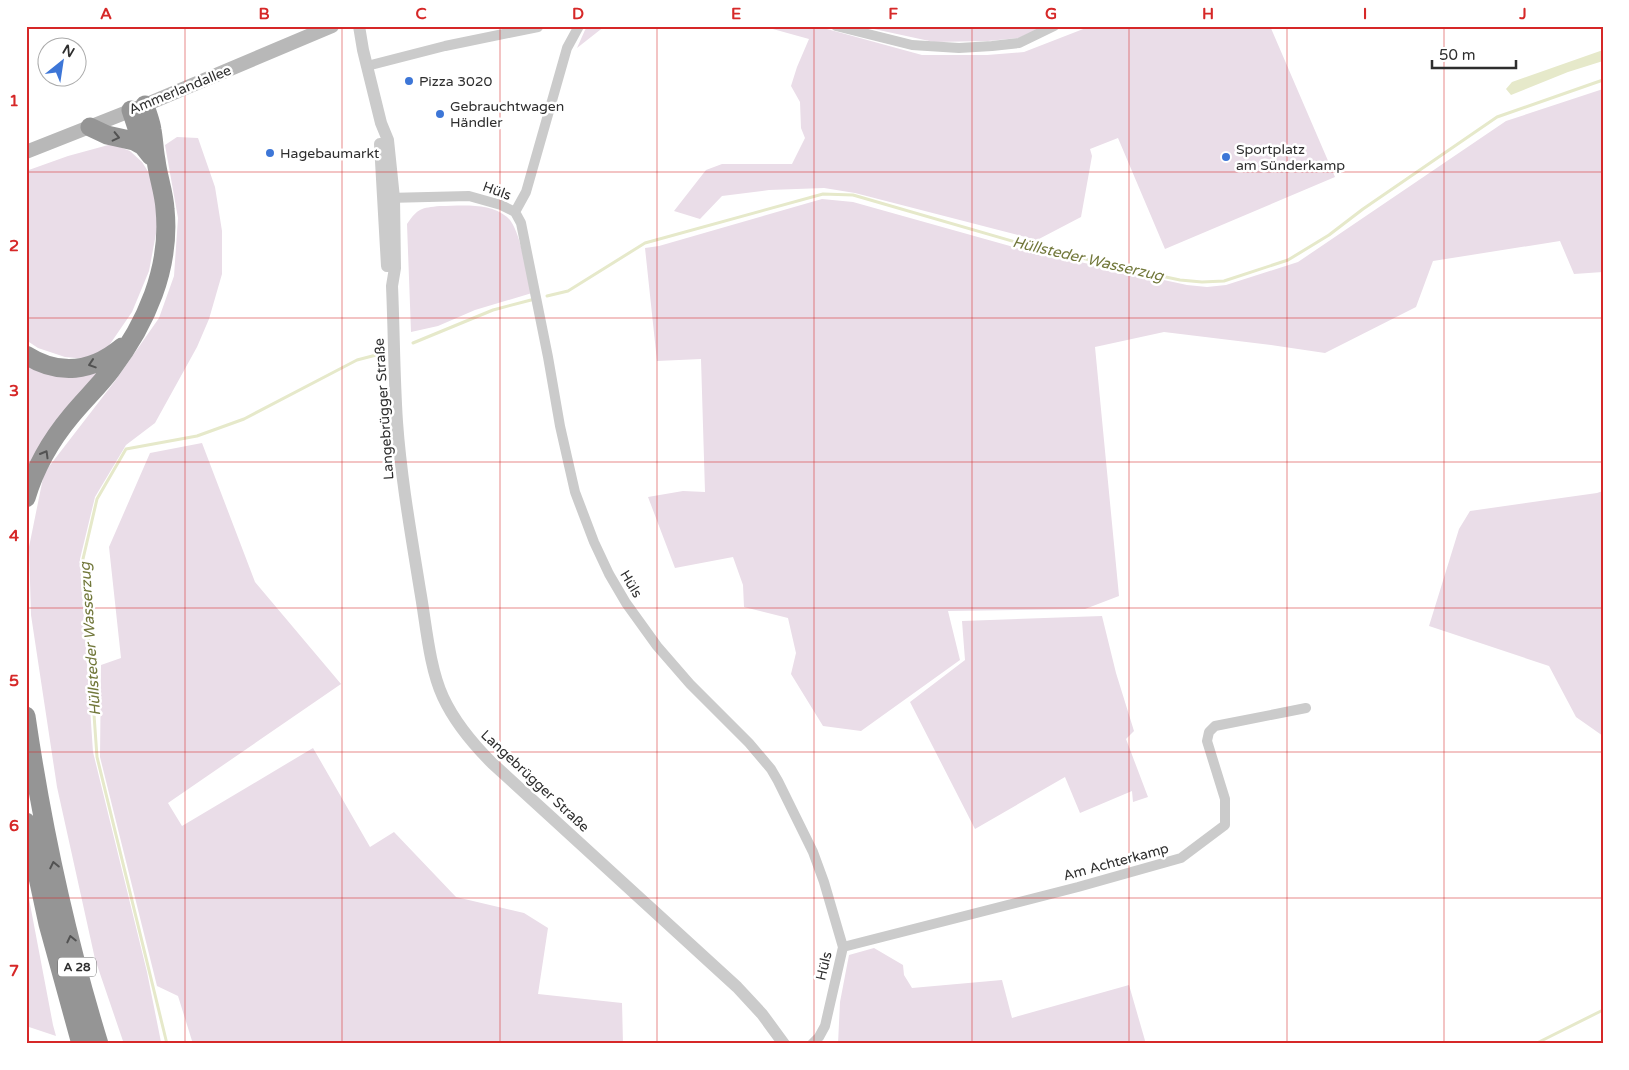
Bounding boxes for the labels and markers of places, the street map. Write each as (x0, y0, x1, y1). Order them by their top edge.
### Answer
place label: Pizza 3020 (419, 73, 493, 90)
marker: Pizza 3020 (403, 75, 415, 87)
place label: Gebrauchtwagen Händler (450, 98, 564, 131)
marker: Gebrauchtwagen Händler (434, 108, 446, 120)
place label: Sportplatz am Sünderkamp (1236, 141, 1345, 174)
place label: Hagebaumarkt (280, 145, 380, 162)
marker: Hagebaumarkt (264, 147, 276, 159)
marker: Sportplatz am Sünderkamp (1220, 151, 1232, 163)

